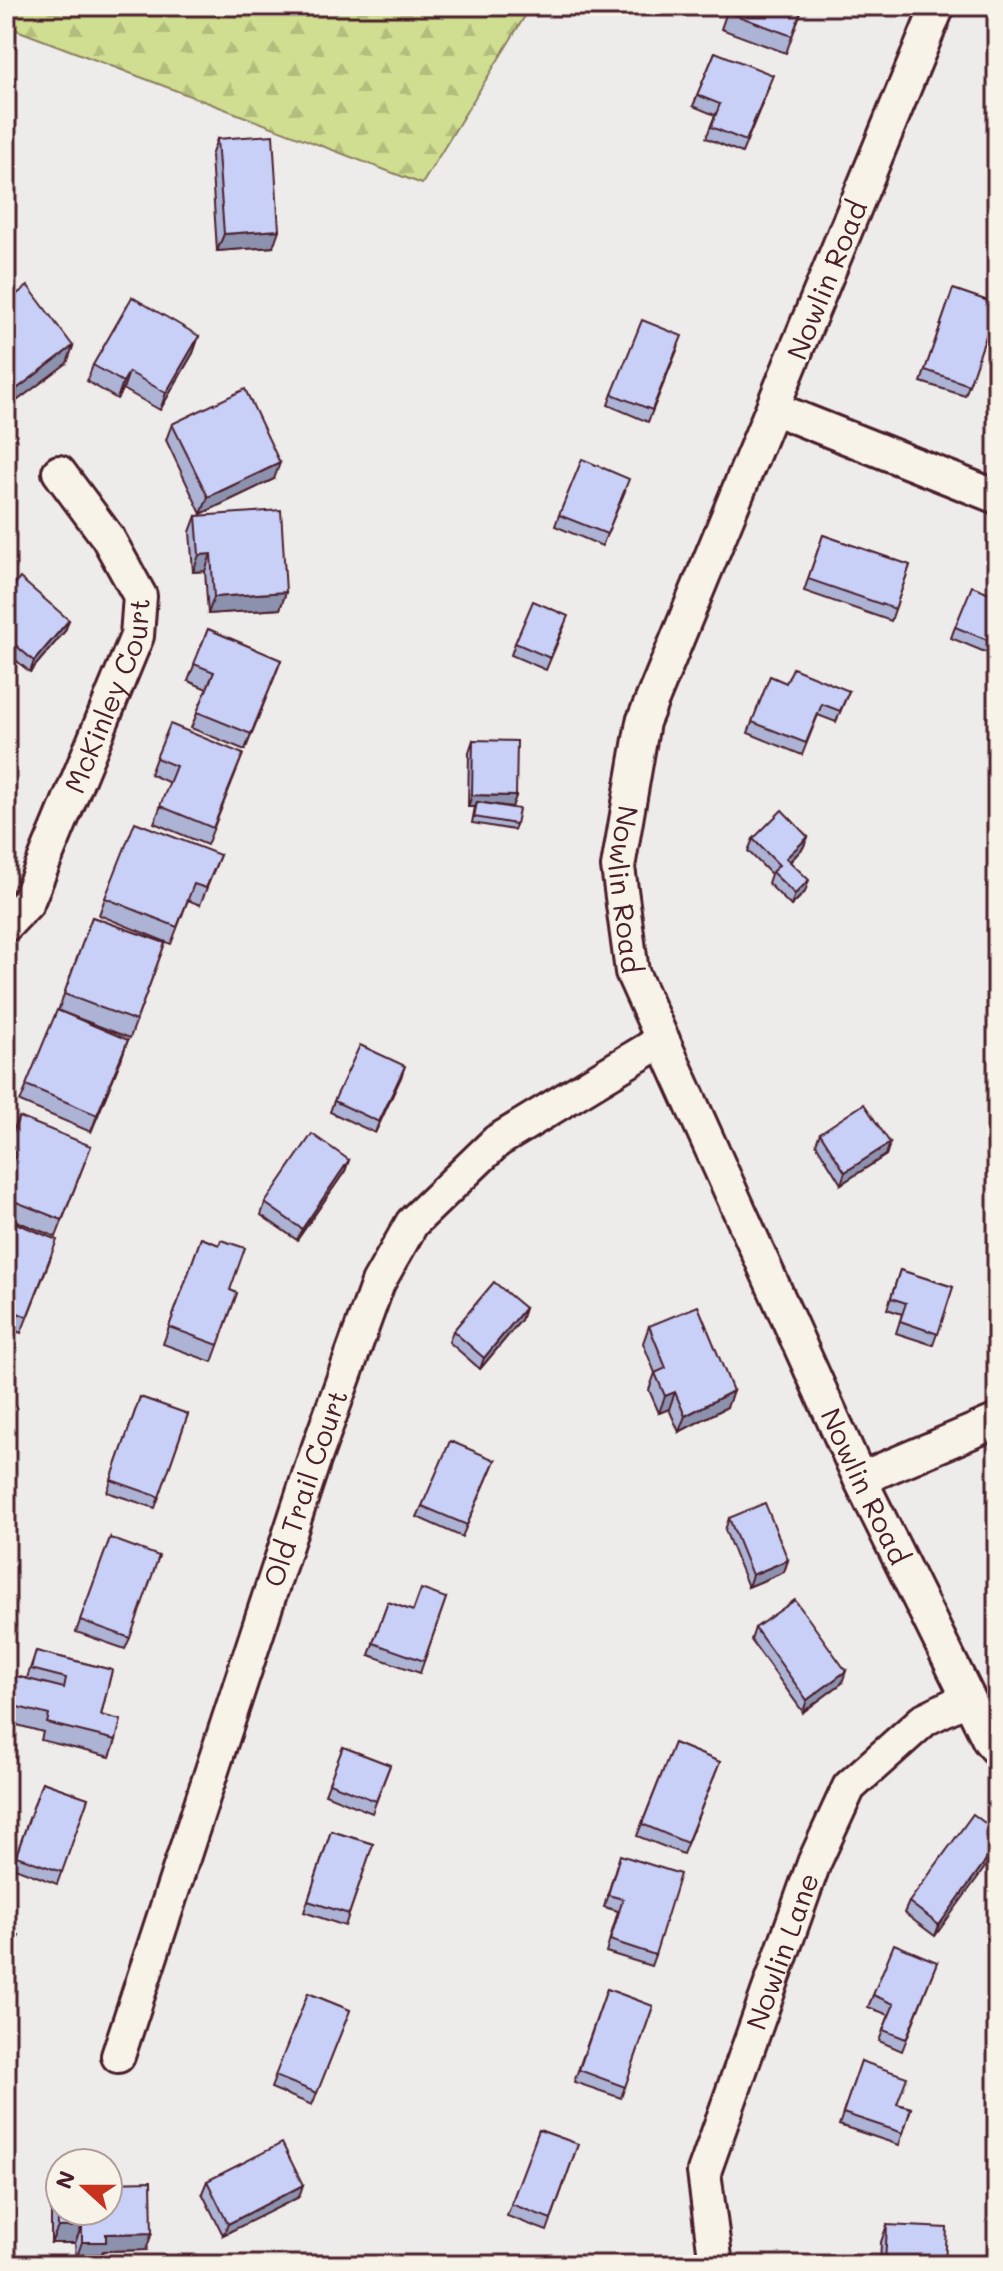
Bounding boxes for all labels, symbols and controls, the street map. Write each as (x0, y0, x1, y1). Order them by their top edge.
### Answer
street label: Nowlin Road (778, 195, 874, 365)
street label: McKinley Court (55, 597, 157, 798)
street label: Nowlin Road (601, 803, 651, 975)
street label: Old Trail Court (255, 1384, 355, 1591)
street label: Nowlin Road (813, 1402, 918, 1570)
street label: Nowlin Lane (737, 1868, 826, 2034)
north arrow (44, 2147, 124, 2227)
text: N (48, 2167, 81, 2193)

